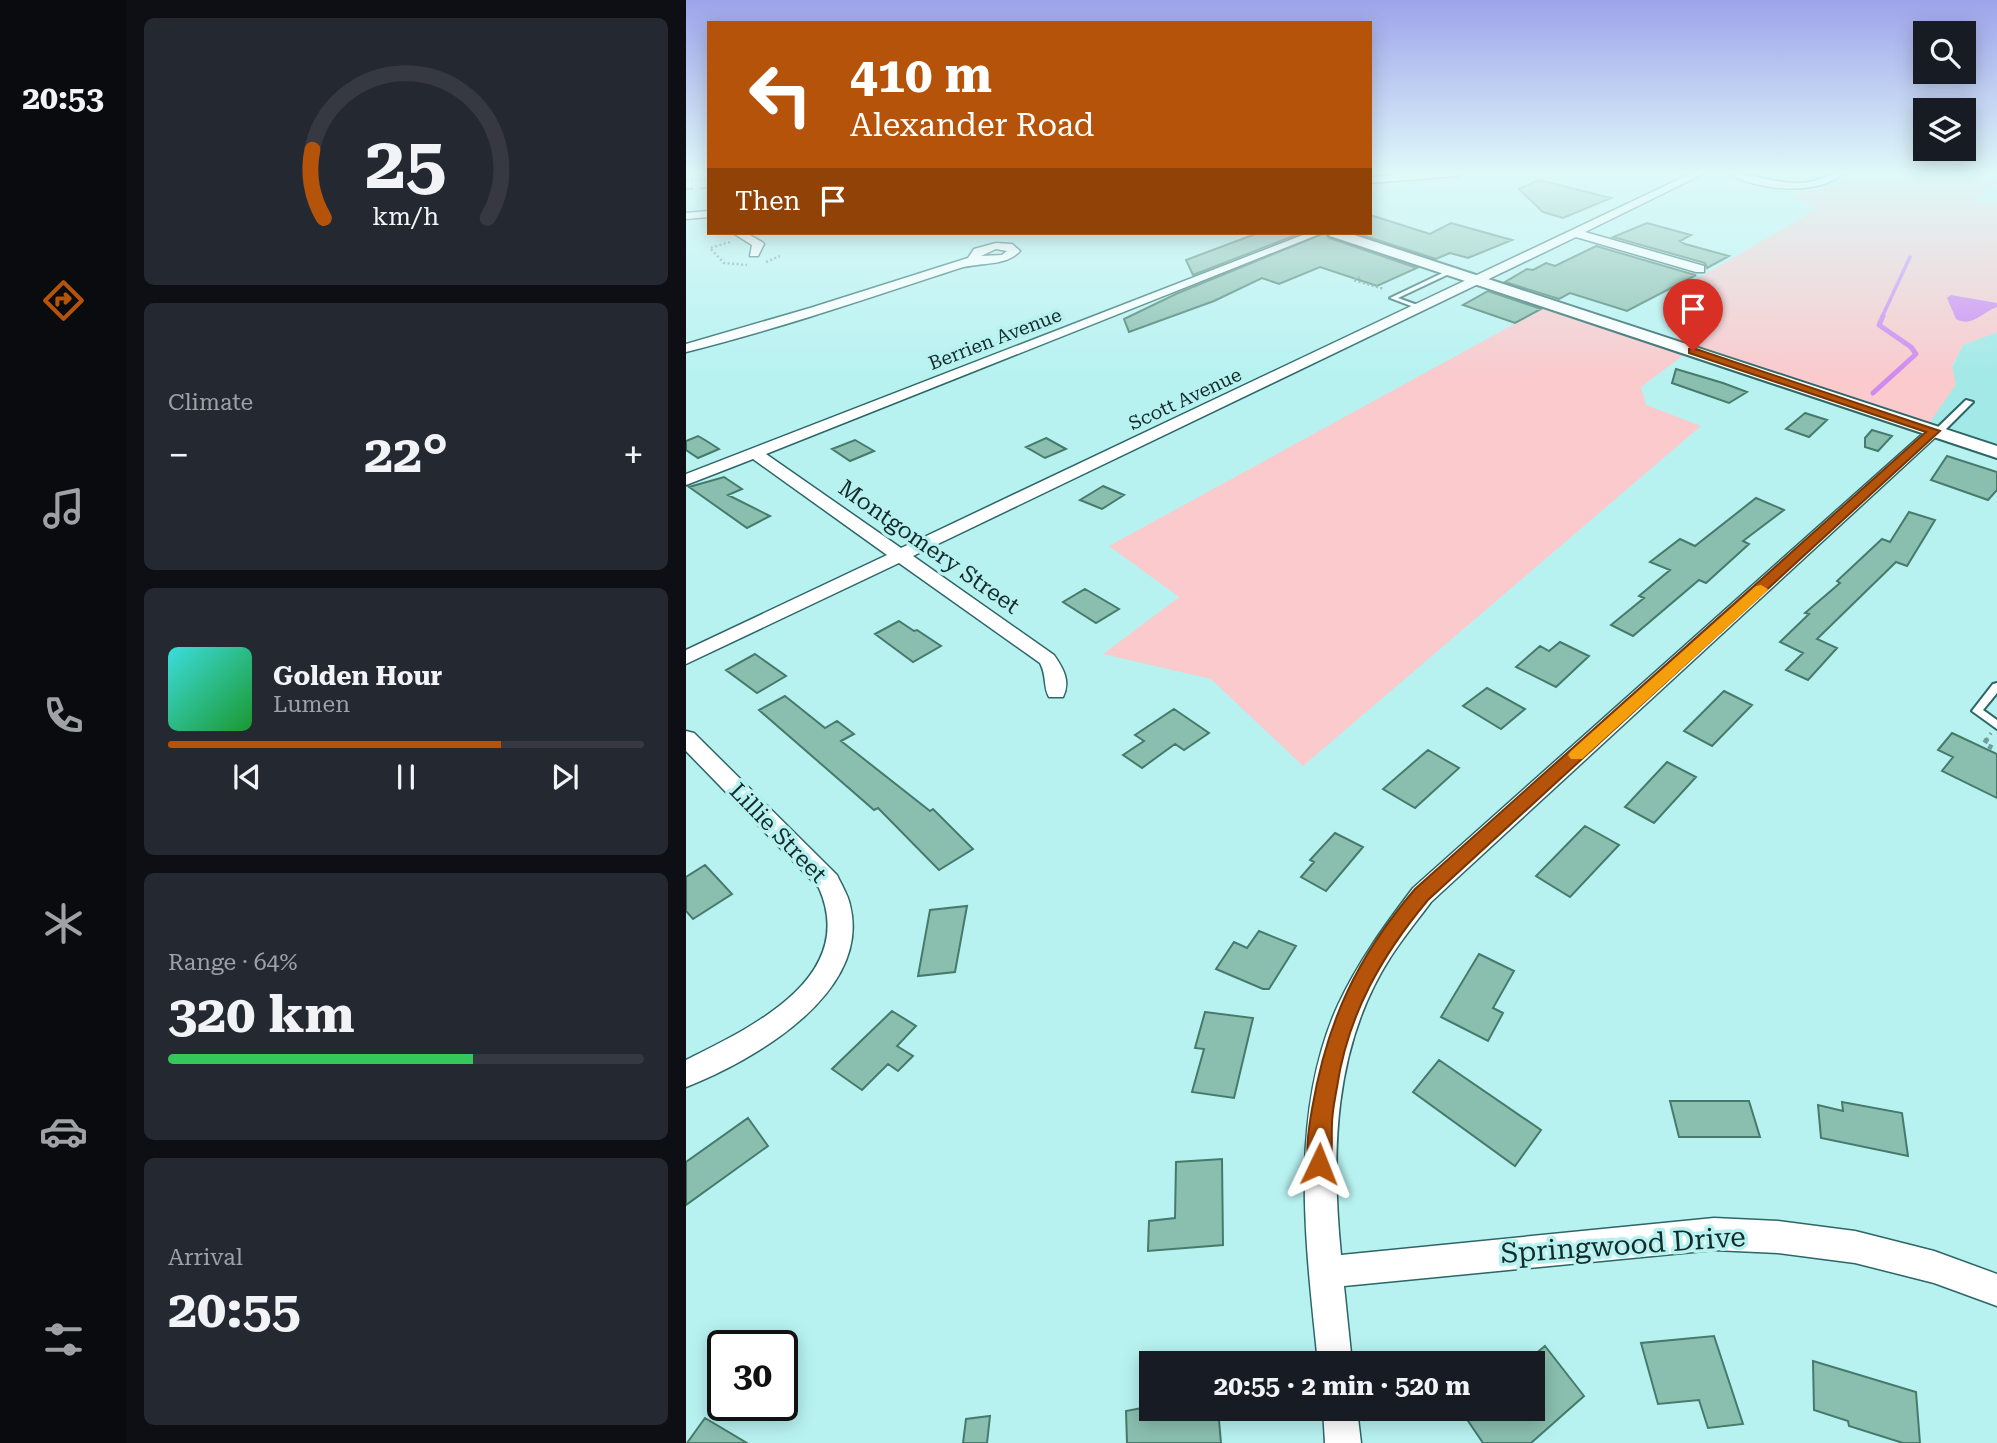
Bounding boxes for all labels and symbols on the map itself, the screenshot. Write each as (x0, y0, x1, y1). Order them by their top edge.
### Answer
pin (1663, 279, 1723, 351)
street label: Berrien Avenue (925, 303, 1065, 375)
street label: Scott Avenue (1125, 363, 1245, 435)
street label: Montgomery Street (833, 474, 1025, 620)
street label: Lillie Street (724, 778, 832, 889)
position arrow (1282, 1127, 1356, 1201)
street label: Springwood Drive (1499, 1220, 1747, 1270)
speed limit sign: 30 (707, 1330, 798, 1421)

